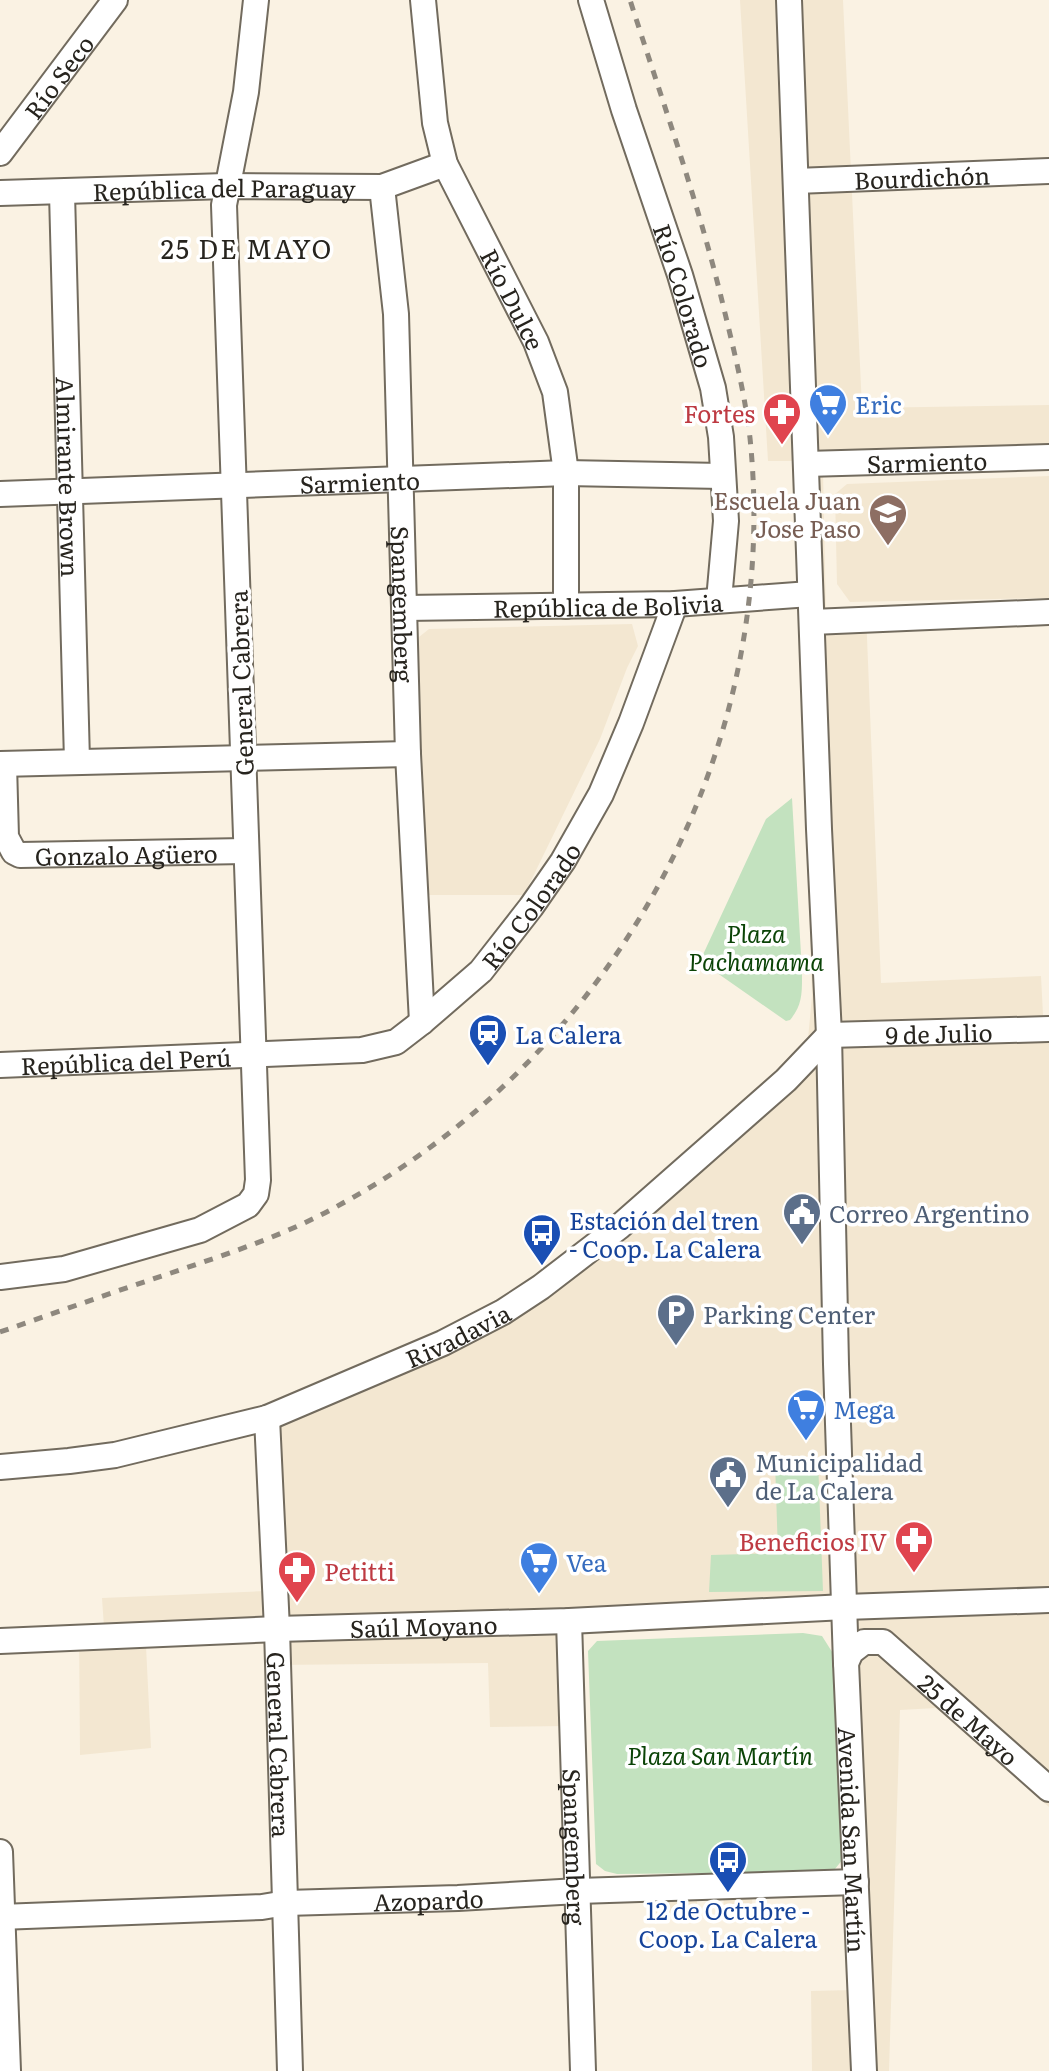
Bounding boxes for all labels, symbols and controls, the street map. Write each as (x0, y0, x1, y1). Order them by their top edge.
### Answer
street label: Río Seco (15, 27, 101, 126)
street label: Bourdichón (853, 156, 991, 196)
street label: República del Paraguay (92, 168, 356, 208)
street label: Río Colorado (646, 219, 724, 372)
district label: 25 DE MAYO (161, 228, 333, 267)
street label: Río Dulce (473, 242, 555, 354)
street label: Almirante Brown (49, 376, 90, 578)
supermarket icon: Eric (807, 382, 849, 437)
place label: Eric (855, 386, 902, 421)
pharmacy icon: Fortes (761, 391, 803, 446)
place label: Fortes (684, 395, 755, 430)
street label: Sarmiento (866, 441, 988, 480)
street label: Sarmiento (299, 461, 421, 500)
place label: Escuela Juan Jose Paso (713, 482, 861, 545)
school or university icon: Escuela Juan Jose Paso (867, 492, 909, 547)
street label: Spangemberg (384, 525, 424, 684)
street label: República de Bolivia (493, 583, 724, 624)
street label: General Cabrera (219, 589, 261, 777)
street label: Gonzalo Agüero (35, 834, 218, 872)
street label: Río Colorado (472, 836, 588, 976)
park label: Plaza Pachamama (688, 915, 824, 978)
station icon: La Calera (467, 1012, 509, 1067)
street label: 9 de Julio (885, 1013, 993, 1051)
place label: La Calera (515, 1016, 622, 1051)
street label: República del Perú (20, 1038, 232, 1082)
public building icon: Correo Argentino (781, 1191, 823, 1246)
place label: Correo Argentino (829, 1195, 1030, 1230)
place label: Estación del tren - Coop. La Calera (569, 1202, 761, 1265)
bus stop icon: Estación del tren - Coop. La Calera (521, 1212, 563, 1267)
parking icon: Parking Center (655, 1292, 697, 1347)
street label: Rivadavia (399, 1294, 516, 1375)
place label: Parking Center (703, 1296, 876, 1331)
supermarket icon: Mega (785, 1387, 827, 1442)
place label: Mega (833, 1391, 895, 1426)
place label: Municipalidad de La Calera (755, 1444, 923, 1507)
public building icon: Municipalidad de La Calera (707, 1454, 749, 1509)
pharmacy icon: Beneficios IV (893, 1519, 935, 1574)
place label: Beneficios IV (738, 1523, 887, 1558)
supermarket icon: Vea (518, 1540, 560, 1595)
place label: Vea (566, 1544, 607, 1579)
pharmacy icon: Petitti (276, 1549, 318, 1604)
place label: Petitti (324, 1553, 395, 1588)
street label: Saúl Moyano (349, 1605, 498, 1644)
street label: General Cabrera (260, 1651, 301, 1838)
street label: 25 de Mayo (912, 1665, 1027, 1773)
street label: Avenida San Martín (831, 1726, 876, 1954)
park label: Plaza San Martín (627, 1737, 813, 1772)
street label: Spangemberg (556, 1768, 596, 1927)
bus stop icon: 12 de Octubre - Coop. La Calera (707, 1839, 749, 1894)
street label: Azopardo (373, 1879, 485, 1918)
place label: 12 de Octubre - Coop. La Calera (639, 1892, 817, 1955)

